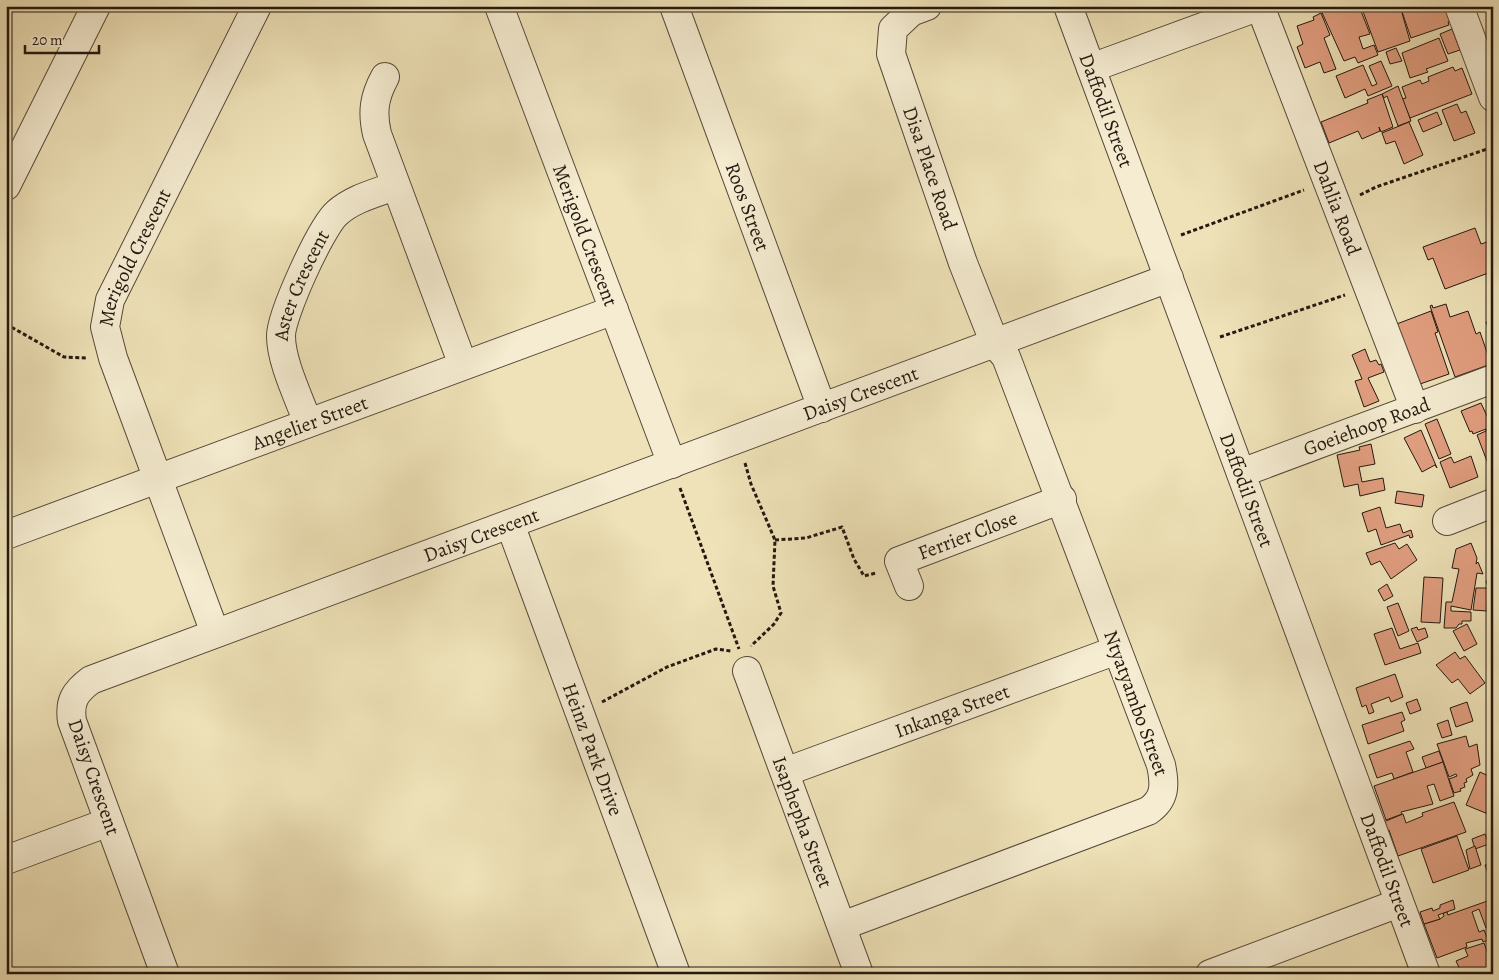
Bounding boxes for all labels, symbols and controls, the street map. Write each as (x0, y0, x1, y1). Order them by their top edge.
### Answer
scale bar (25, 22, 99, 54)
text: 20 m (32, 30, 63, 50)
street label: Daffodil Street (1073, 49, 1140, 171)
street label: Disa Place Road (896, 103, 964, 234)
street label: Dahlia Road (1307, 156, 1368, 259)
street label: Roos Street (719, 159, 777, 255)
street label: Merigold Crescent (546, 160, 625, 310)
street label: Merigold Crescent (92, 184, 177, 329)
street label: Aster Crescent (267, 224, 336, 343)
street label: Daisy Crescent (799, 359, 922, 427)
street label: Angelier Street (247, 389, 372, 457)
street label: Goeiehoop Road (1299, 390, 1434, 462)
street label: Daffodil Street (1213, 429, 1281, 551)
street label: Daisy Crescent (419, 501, 543, 568)
street label: Ferrier Close (914, 504, 1021, 566)
street label: Ntyatyambo Street (1097, 626, 1175, 780)
street label: Inkanga Street (891, 677, 1013, 744)
street label: Heinz Park Drive (556, 679, 630, 820)
street label: Daisy Crescent (62, 715, 127, 839)
street label: Isaphepha Street (766, 753, 840, 892)
street label: Daffodil Street (1354, 809, 1421, 931)

